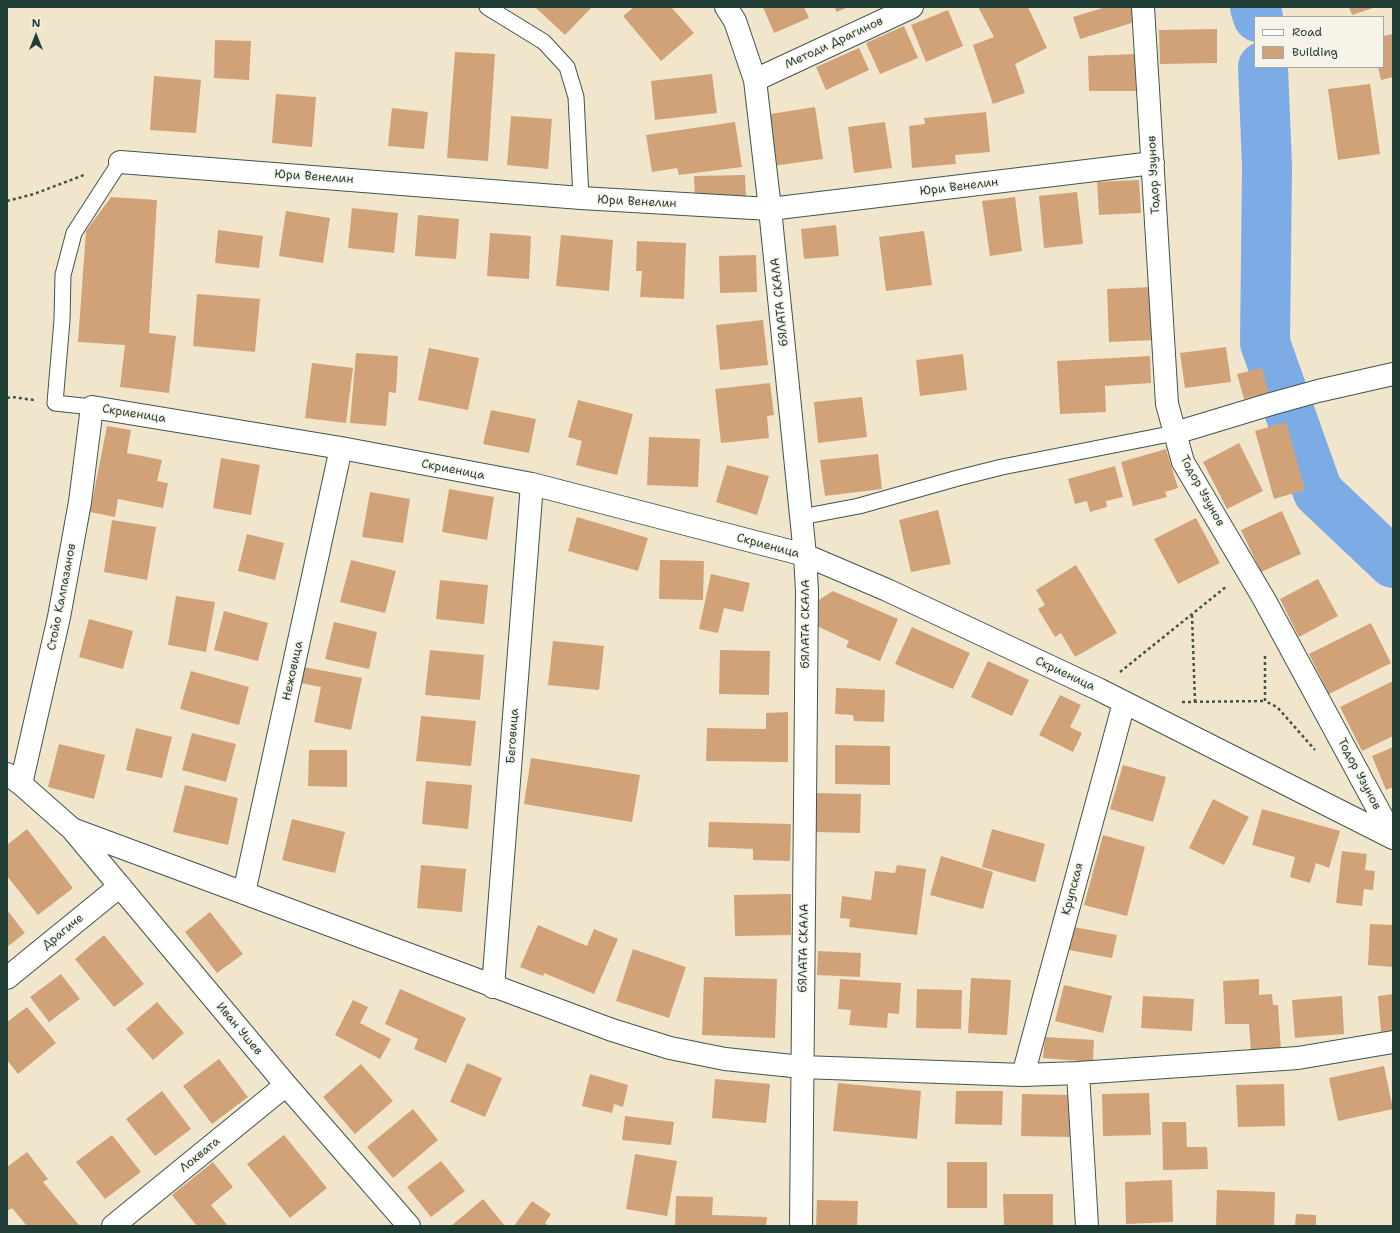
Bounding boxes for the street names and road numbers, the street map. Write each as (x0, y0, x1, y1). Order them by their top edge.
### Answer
street label: Методи Драгинов (783, 14, 885, 72)
street label: Тодор Узунов (1145, 135, 1163, 215)
street label: Юри Венелин (274, 167, 354, 187)
street label: Юри Венелин (919, 175, 999, 199)
street label: Юри Венелин (597, 193, 677, 211)
street label: бЯЛАТА СКАЛА (768, 257, 792, 347)
street label: Скриеница (101, 402, 167, 426)
street label: Тодор Узунов (1177, 453, 1227, 529)
street label: Скриеница (420, 457, 486, 483)
street label: Скриеница (735, 531, 801, 561)
street label: Стойо Калпазанов (45, 542, 79, 652)
street label: бЯЛАТА СКАЛА (799, 579, 813, 669)
street label: Нежовица (280, 640, 306, 702)
street label: Скриеница (1033, 654, 1097, 694)
street label: Беговица (504, 708, 522, 764)
street label: Тодор Узунов (1334, 736, 1384, 812)
street label: Крупская (1059, 861, 1087, 917)
street label: бЯЛАТА СКАЛА (796, 903, 812, 993)
street label: Драгиче (39, 911, 87, 953)
street label: Иван Ушев (213, 1000, 265, 1058)
street label: Локвата (177, 1134, 223, 1176)

